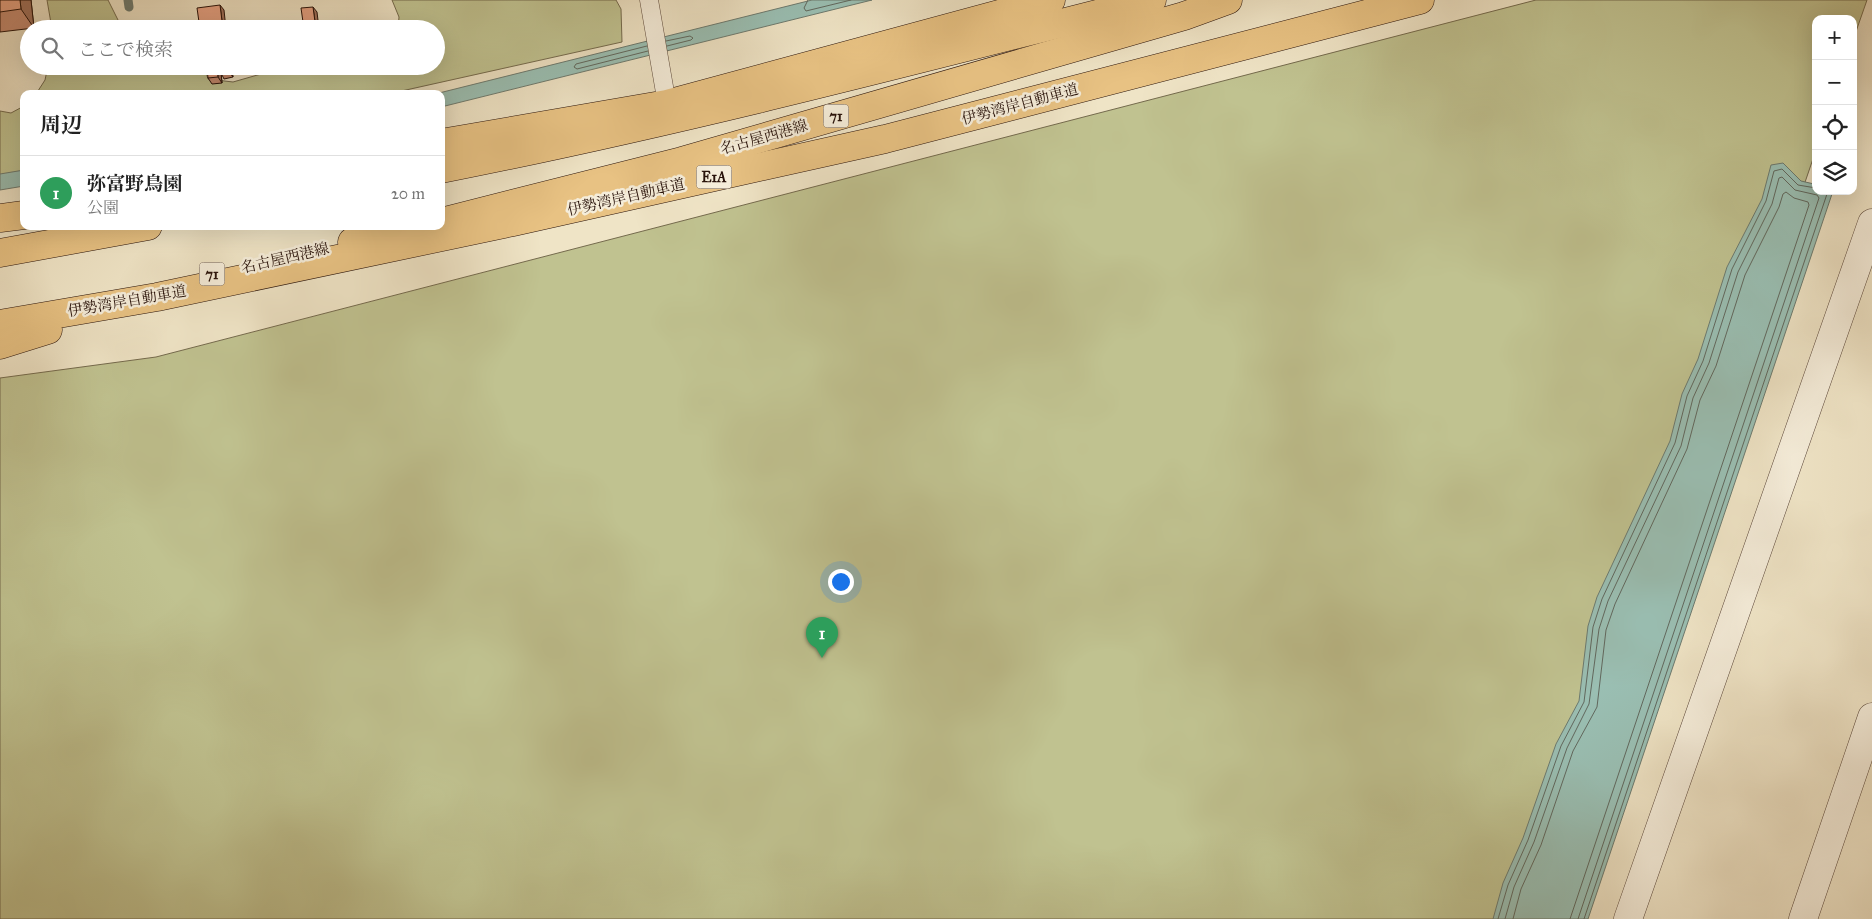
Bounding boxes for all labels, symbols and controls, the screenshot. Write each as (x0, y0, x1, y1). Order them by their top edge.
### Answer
map controls (1812, 15, 1857, 195)
button: + (1812, 15, 1857, 60)
search box (20, 20, 445, 75)
icon: search (38, 34, 66, 62)
text: ここで検索 (78, 38, 173, 61)
button: − (1812, 60, 1857, 105)
street label: 伊勢湾岸自動車道 (960, 80, 1080, 128)
road number: 71 (824, 104, 848, 128)
button: locate (1812, 105, 1857, 150)
text: 周辺 (40, 112, 82, 138)
street label: 名古屋西港線 (718, 116, 810, 158)
button: layers (1812, 150, 1857, 195)
road number: E1A (696, 166, 732, 188)
text: 弥富野鳥園 (87, 172, 182, 195)
street label: 伊勢湾岸自動車道 (566, 175, 686, 219)
text: 1 (53, 184, 59, 203)
text: 20 m (391, 184, 425, 203)
text: 公園 (87, 198, 119, 217)
street label: 名古屋西港線 (239, 239, 331, 277)
road number: 71 (200, 262, 224, 286)
street label: 伊勢湾岸自動車道 (66, 282, 188, 320)
your location (828, 569, 854, 595)
pin: 1 (806, 617, 838, 658)

